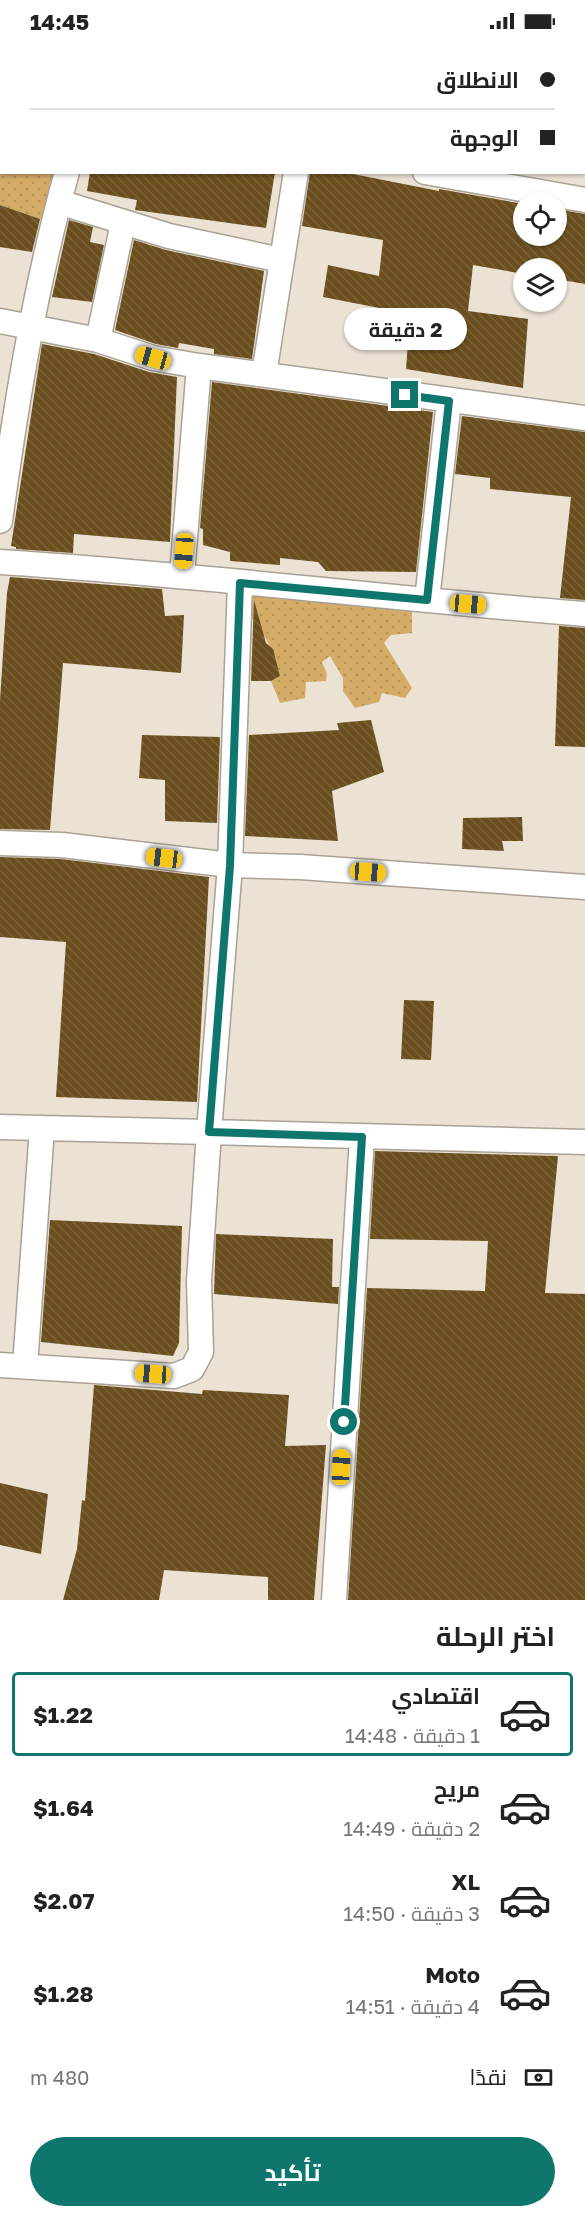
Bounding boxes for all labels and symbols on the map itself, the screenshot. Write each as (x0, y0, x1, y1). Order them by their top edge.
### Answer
callout: 2 دقيقة (344, 308, 466, 350)
car (133, 344, 173, 372)
route end (391, 381, 418, 408)
car (174, 532, 194, 570)
car (449, 593, 487, 615)
car (145, 847, 183, 869)
car (349, 862, 387, 882)
car (134, 1364, 172, 1384)
route start (330, 1408, 357, 1435)
car (331, 1449, 351, 1485)

